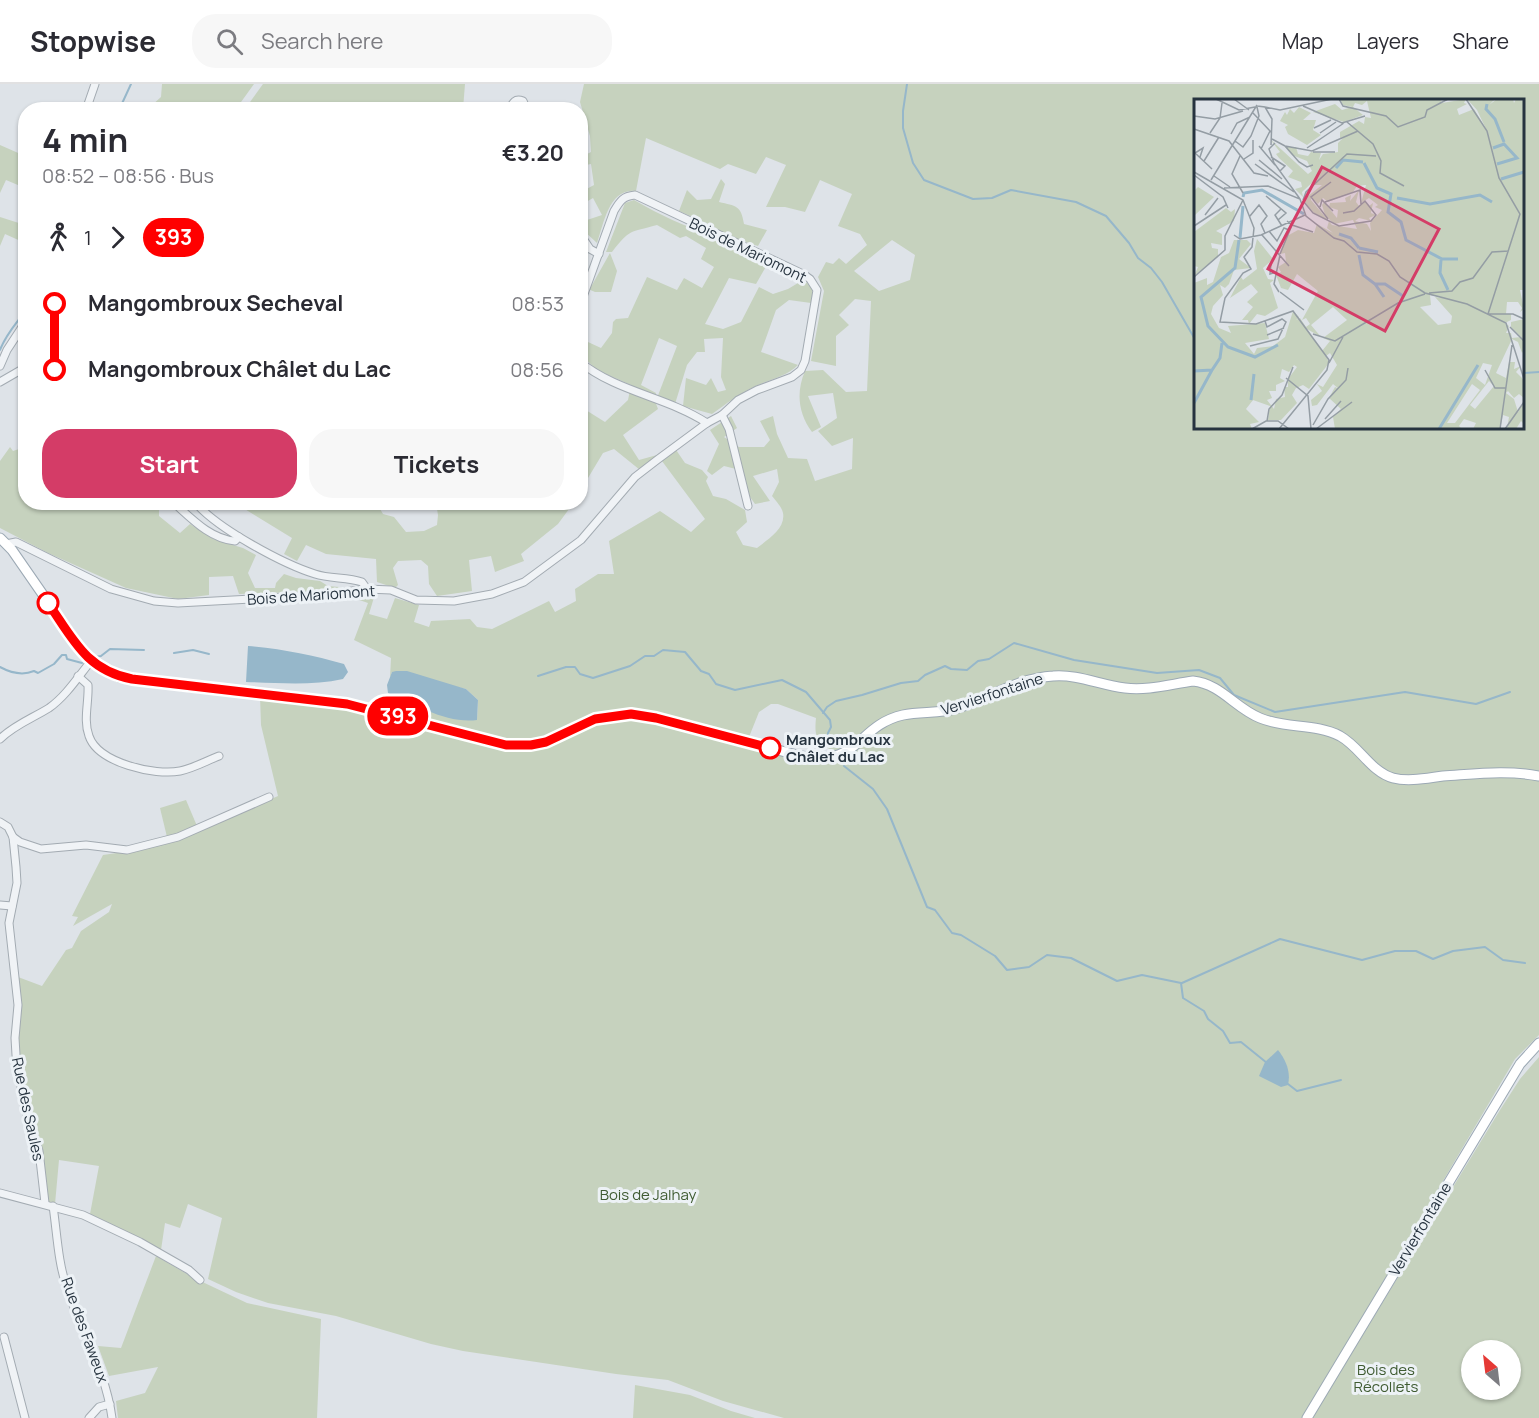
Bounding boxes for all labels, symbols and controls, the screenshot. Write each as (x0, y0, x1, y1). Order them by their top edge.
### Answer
search box (192, 14, 612, 68)
text: Stopwise (30, 22, 156, 60)
icon: search (213, 25, 246, 58)
text: Search here (261, 26, 383, 56)
text: Map (1282, 27, 1323, 55)
text: Layers (1356, 27, 1419, 55)
text: Share (1452, 27, 1509, 55)
inset map (1194, 99, 1524, 429)
text: 4 min (42, 117, 128, 162)
text: €3.20 (502, 138, 564, 168)
text: 08:52 – 08:56 · Bus (42, 162, 214, 189)
street label: Bois de Mariomont (686, 212, 810, 288)
icon: walk (42, 221, 75, 254)
icon: forward (101, 221, 134, 254)
text: 393 (155, 223, 192, 251)
text: 1 (84, 224, 92, 251)
text: Mangombroux Secheval (88, 288, 344, 318)
text: 08:53 (512, 290, 564, 317)
text: Mangombroux Châlet du Lac (88, 354, 391, 384)
text: 08:56 (510, 356, 564, 383)
button: Start (42, 429, 297, 498)
button: Tickets (309, 429, 564, 498)
street label: Bois de Mariomont (246, 580, 376, 610)
unlabelled marker (37, 592, 59, 614)
street label: Vervierfontaine (938, 668, 1046, 720)
line badge: 393 (364, 696, 432, 736)
text: 393 (379, 702, 417, 730)
place label: Mangombroux Châlet du Lac (786, 729, 892, 767)
marker: Mangombroux Châlet du Lac (759, 737, 781, 759)
street label: Rue des Saules (7, 1055, 49, 1163)
street label: Vervierfontaine (1384, 1178, 1456, 1280)
park label: Bois de Jalhay (600, 1184, 696, 1205)
street label: Rue des Faweux (56, 1274, 114, 1386)
north arrow (1461, 1340, 1521, 1400)
map controls (1461, 1340, 1521, 1400)
park label: Bois des Récollets (1354, 1359, 1419, 1397)

